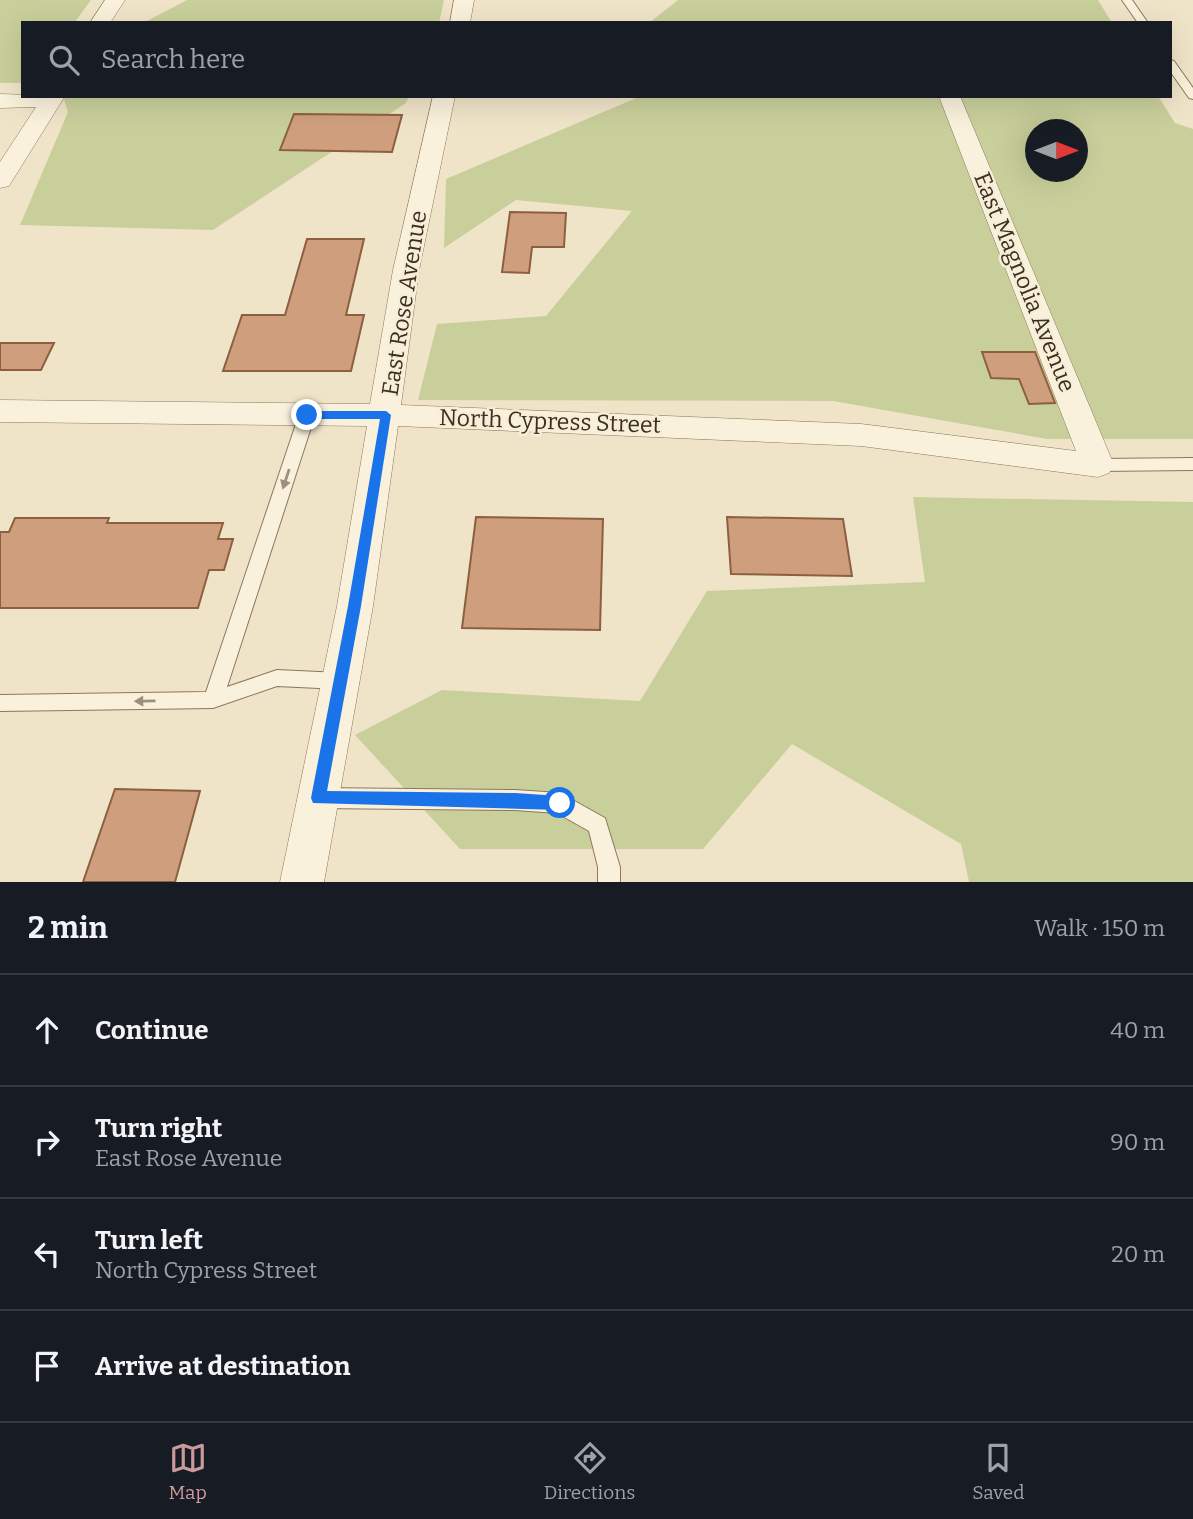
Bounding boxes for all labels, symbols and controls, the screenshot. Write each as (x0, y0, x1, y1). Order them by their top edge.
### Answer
search box (21, 21, 1172, 98)
icon: search (45, 41, 83, 79)
text: Search here (101, 44, 245, 75)
north arrow (1025, 119, 1088, 182)
street label: East Magnolia Avenue (968, 168, 1082, 396)
street label: East Rose Avenue (376, 208, 432, 398)
route end (291, 399, 322, 430)
street label: North Cypress Street (439, 403, 661, 439)
one-way arrow (280, 469, 291, 490)
one-way arrow (133, 696, 155, 707)
route start (544, 787, 575, 818)
text: 2 min (28, 910, 108, 946)
text: Walk · 150 m (1034, 914, 1165, 942)
icon: ahead (28, 1011, 66, 1049)
text: Continue (95, 1015, 209, 1046)
text: 40 m (1110, 1016, 1165, 1044)
text: Turn right (95, 1113, 222, 1144)
icon: right (28, 1123, 66, 1161)
text: 90 m (1110, 1128, 1165, 1156)
text: East Rose Avenue (95, 1144, 282, 1172)
text: Turn left (95, 1225, 203, 1256)
icon: left (28, 1235, 66, 1273)
text: 20 m (1111, 1240, 1165, 1268)
text: North Cypress Street (95, 1256, 317, 1284)
icon: arrive (28, 1347, 66, 1385)
text: Arrive at destination (95, 1351, 350, 1382)
tab: Map (169, 1439, 207, 1504)
tab: Directions (544, 1439, 635, 1504)
tab: Saved (972, 1439, 1024, 1504)

